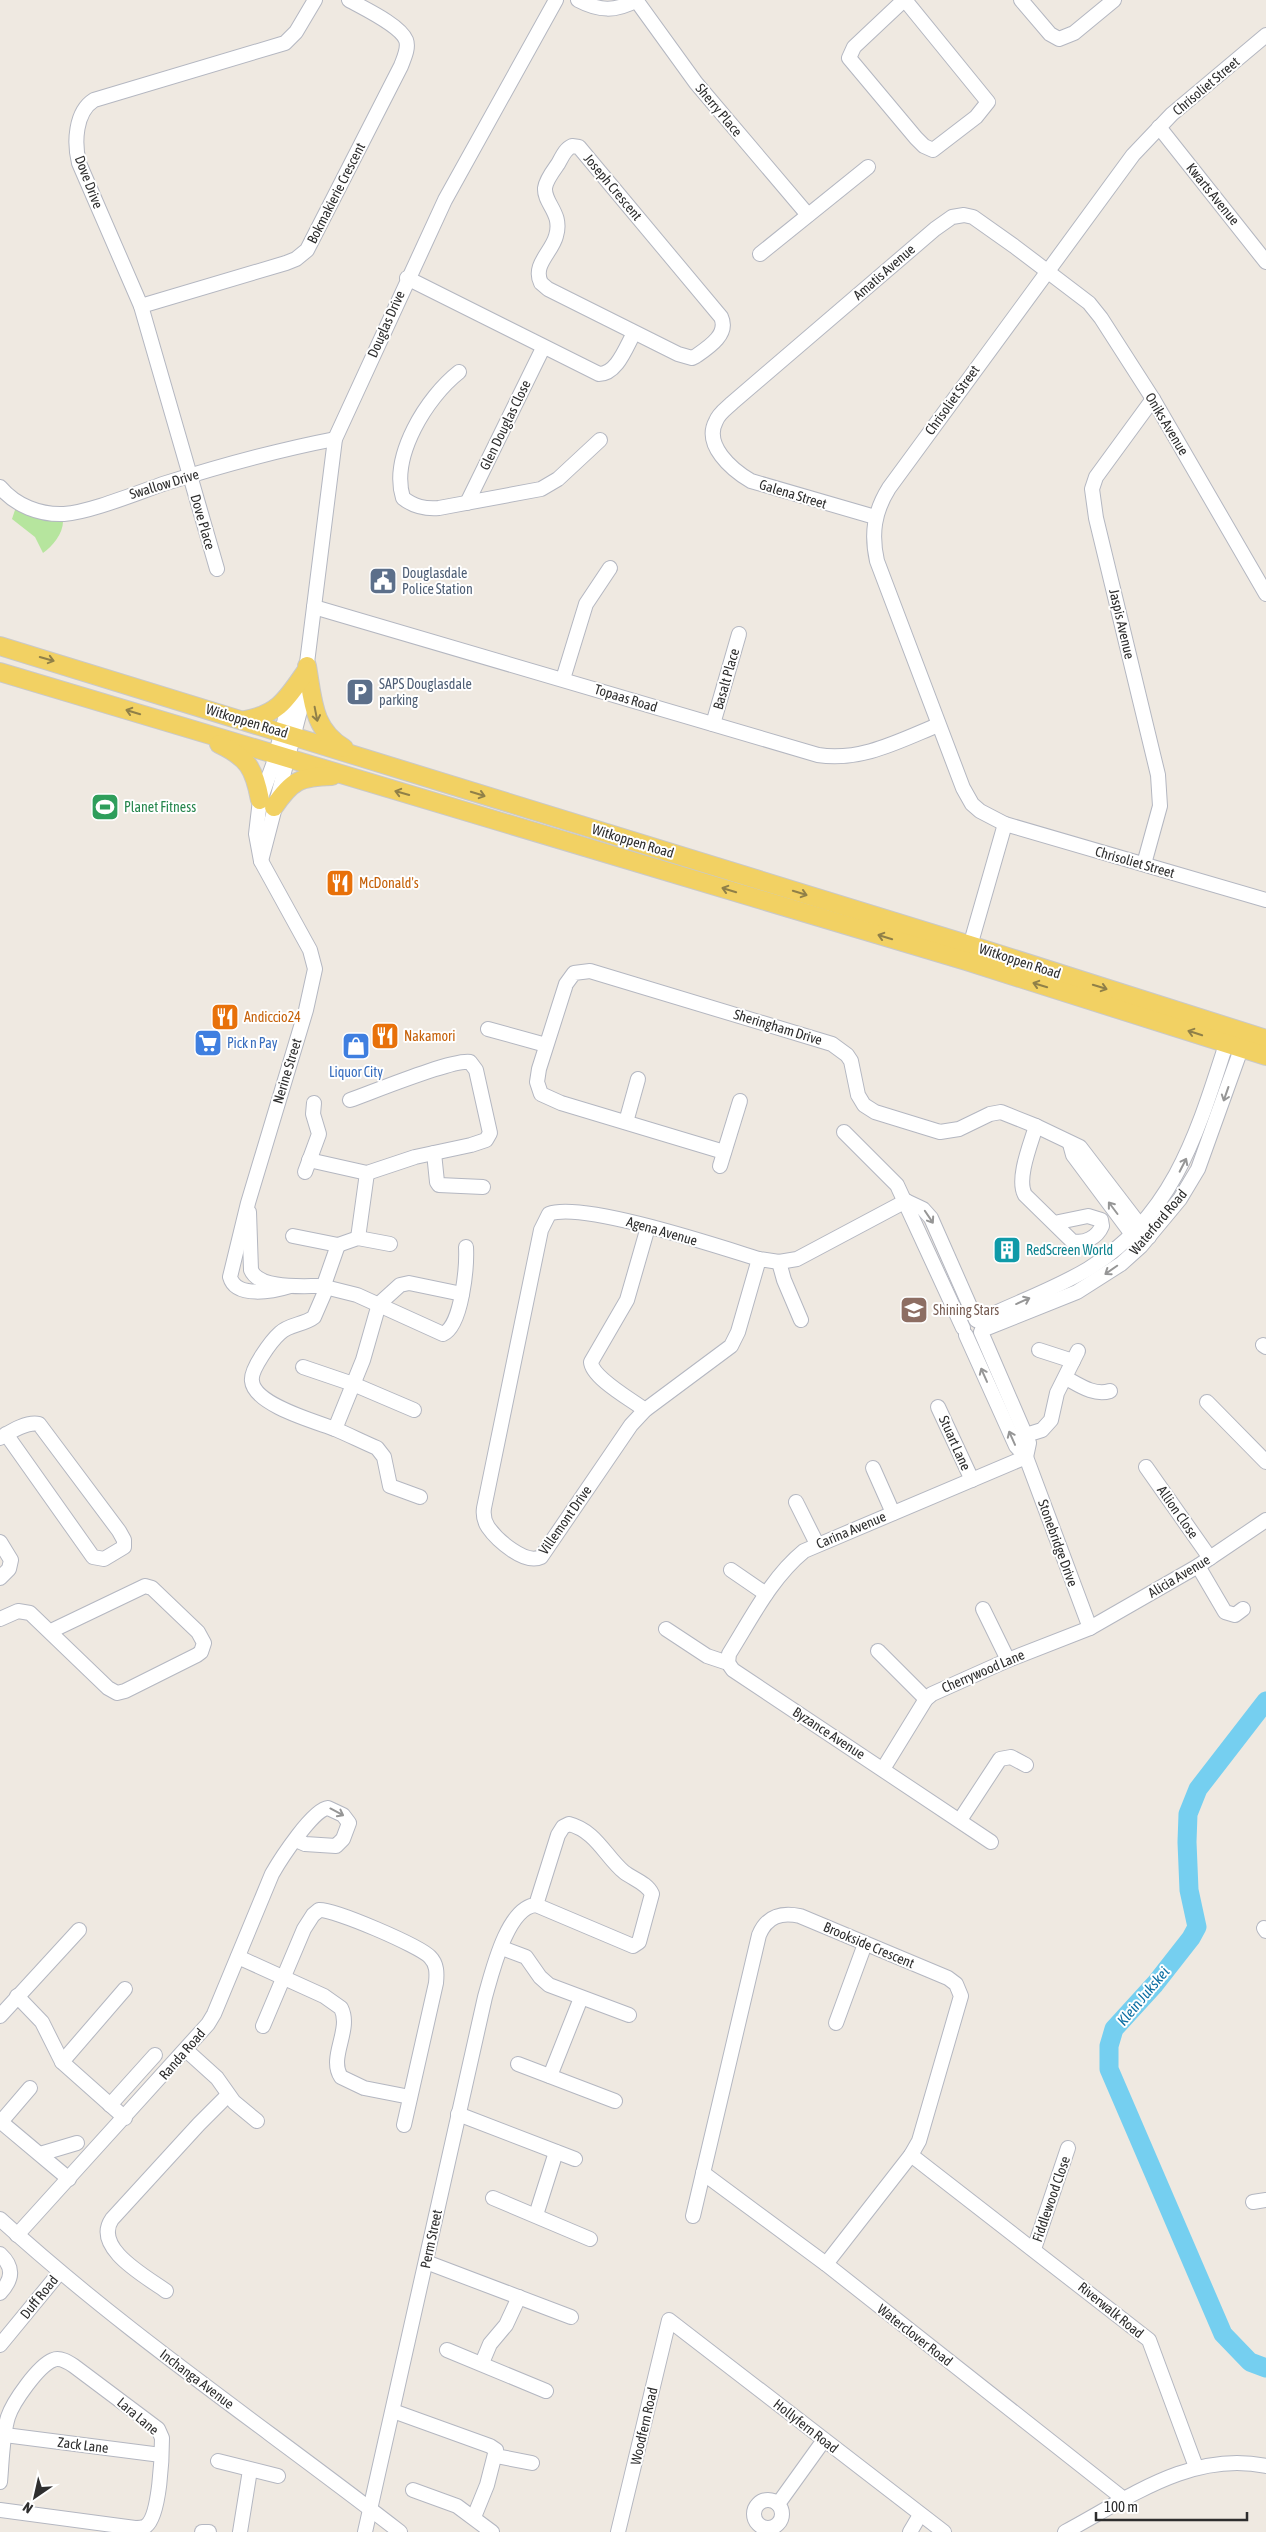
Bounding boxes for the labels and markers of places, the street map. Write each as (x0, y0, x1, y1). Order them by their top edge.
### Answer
place label: Douglasdale Police Station (402, 565, 473, 597)
public building icon: Douglasdale Police Station (368, 566, 398, 596)
place label: SAPS Douglasdale parking (379, 676, 472, 708)
parking icon: SAPS Douglasdale parking (345, 677, 375, 707)
sports icon: Planet Fitness (90, 792, 120, 822)
place label: Planet Fitness (124, 799, 196, 815)
restaurant icon: McDonald's (325, 868, 355, 898)
place label: McDonald's (359, 875, 419, 891)
restaurant icon: Andiccio24 (210, 1002, 240, 1032)
place label: Andiccio24 (244, 1009, 301, 1025)
restaurant icon: Nakamori (370, 1021, 400, 1051)
supermarket icon: Pick n Pay (193, 1028, 223, 1058)
place label: Nakamori (404, 1028, 455, 1044)
shop icon: Liquor City (341, 1031, 371, 1061)
place label: Pick n Pay (227, 1035, 278, 1051)
place label: Liquor City (329, 1064, 383, 1080)
building icon: RedScreen World (992, 1235, 1022, 1265)
place label: RedScreen World (1026, 1242, 1113, 1258)
school or university icon: Shining Stars (899, 1295, 929, 1325)
place label: Shining Stars (933, 1302, 999, 1318)

